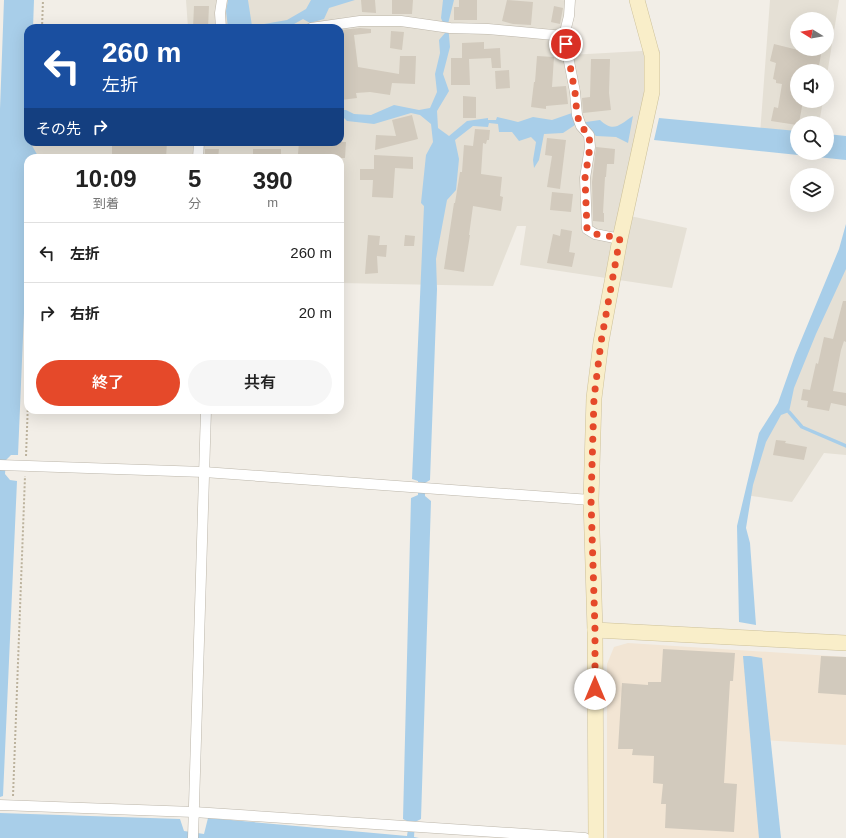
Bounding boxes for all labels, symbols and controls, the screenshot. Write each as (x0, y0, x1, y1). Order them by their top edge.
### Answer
north arrow (790, 12, 834, 56)
map controls (790, 12, 834, 212)
pin (549, 27, 583, 61)
icon: arrive (555, 33, 577, 55)
text: 260 m (102, 37, 181, 68)
icon: left (36, 40, 88, 92)
button: sound (790, 64, 834, 108)
text: 左折 (102, 75, 138, 95)
icon: right (89, 116, 111, 138)
button: search (790, 116, 834, 160)
text: その先 (36, 120, 81, 137)
text: 10:09 (75, 165, 137, 192)
text: 5 (188, 165, 201, 192)
text: 390 (253, 167, 293, 194)
button: layers (790, 168, 834, 212)
text: m (267, 195, 278, 210)
text: 到着 (93, 196, 119, 211)
text: 分 (188, 196, 201, 211)
icon: left (36, 242, 58, 264)
text: 260 m (290, 244, 332, 261)
text: 左折 (70, 245, 100, 262)
icon: right (36, 302, 58, 324)
text: 20 m (299, 304, 332, 321)
text: 右折 (70, 305, 100, 322)
button: 終了 (36, 360, 180, 406)
button: 共有 (188, 360, 332, 406)
position arrow (574, 668, 616, 710)

